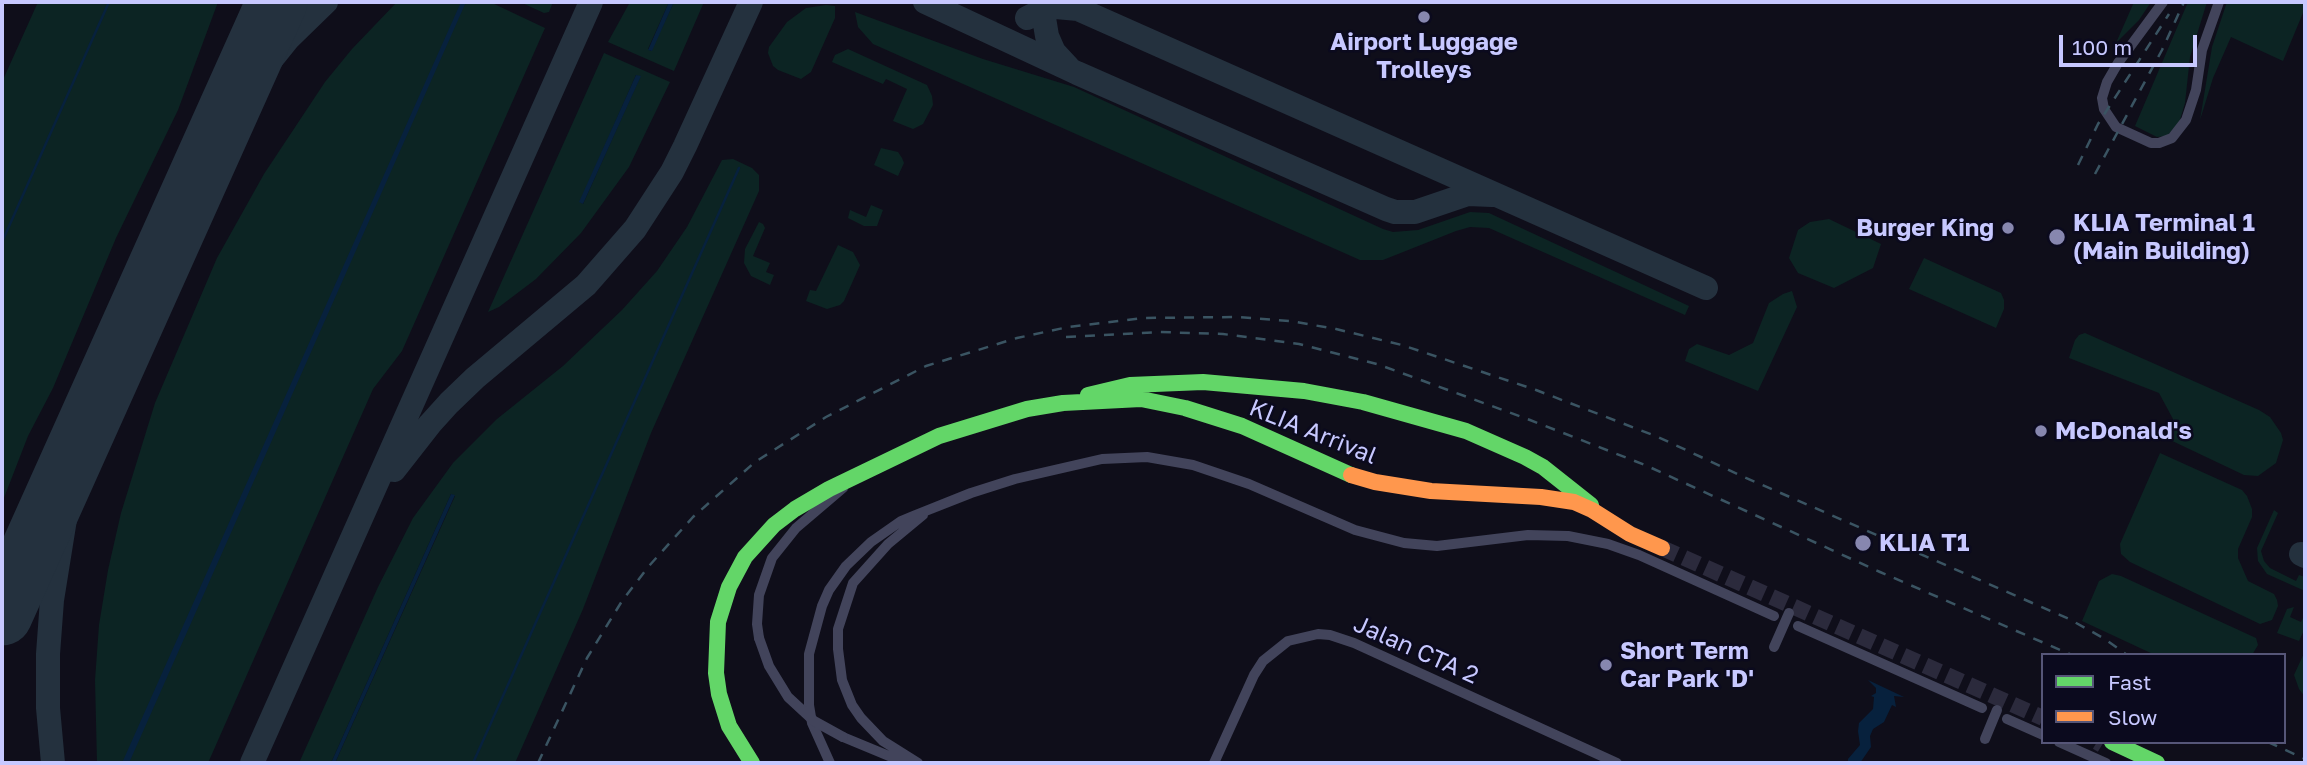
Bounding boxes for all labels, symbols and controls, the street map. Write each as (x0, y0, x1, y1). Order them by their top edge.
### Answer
marker: Airport Luggage Trolleys (1416, 9, 1432, 25)
scale bar (2062, 21, 2200, 65)
place label: Airport Luggage Trolleys (1330, 28, 1518, 84)
text: 100 m (2072, 34, 2132, 60)
place label: KLIA Terminal 1 (Main Building) (2073, 209, 2255, 265)
place label: Burger King (1856, 214, 1994, 242)
marker: Burger King (2000, 220, 2016, 236)
marker: KLIA Terminal 1 (Main Building) (2047, 227, 2067, 247)
street label: KLIA Arrival (1245, 393, 1381, 471)
place label: McDonald's (2055, 417, 2192, 445)
marker: McDonald's (2033, 423, 2049, 439)
place label: KLIA T1 (1879, 529, 1969, 557)
marker: KLIA T1 (1853, 533, 1873, 553)
street label: Jalan CTA 2 (1349, 610, 1483, 690)
place label: Short Term Car Park 'D' (1620, 637, 1754, 693)
legend (2041, 653, 2286, 744)
marker: Short Term Car Park 'D' (1598, 657, 1614, 673)
text: Fast (2108, 669, 2151, 695)
text: Slow (2108, 704, 2157, 730)

